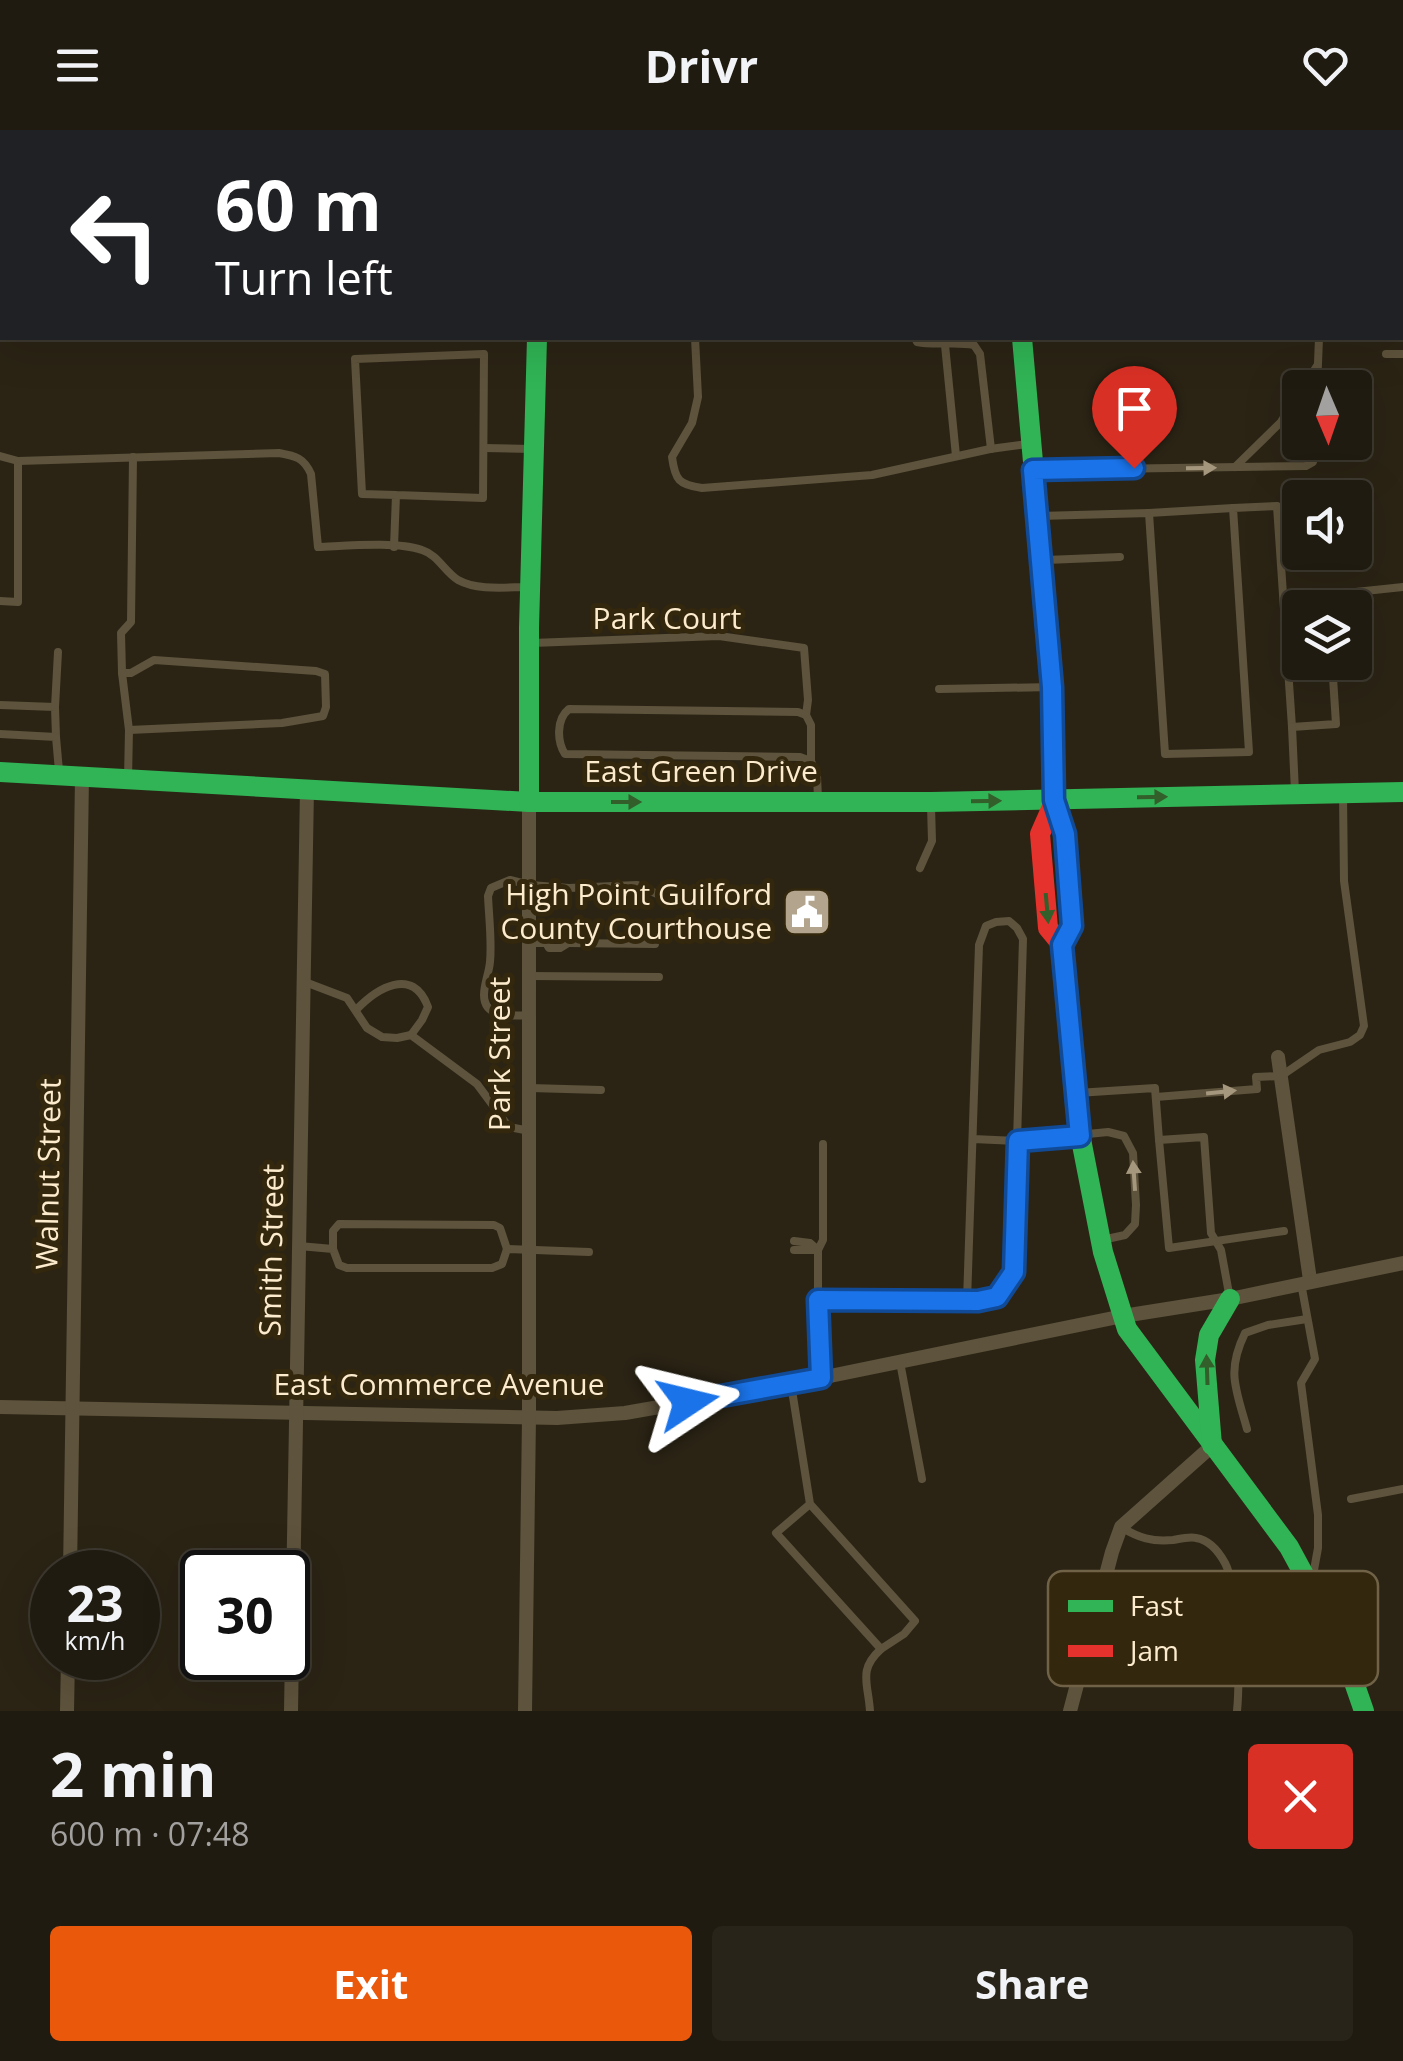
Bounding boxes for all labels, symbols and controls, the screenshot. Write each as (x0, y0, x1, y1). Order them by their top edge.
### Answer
text: Drivr (645, 35, 758, 96)
icon: menu (50, 38, 105, 93)
icon: heart (1298, 38, 1353, 93)
text: 60 m (215, 156, 382, 252)
icon: left (50, 170, 180, 300)
text: Turn left (215, 247, 393, 308)
pin (1092, 366, 1177, 469)
north arrow (1282, 370, 1372, 460)
map controls (1282, 370, 1372, 680)
icon: arrive (1107, 381, 1162, 436)
one-way arrow (1185, 459, 1217, 475)
button: sound (1282, 480, 1372, 570)
button: layers (1282, 590, 1372, 680)
street label: Park Court (593, 597, 741, 638)
street label: East Green Drive (584, 750, 818, 791)
one-way arrow (1137, 789, 1169, 805)
one-way arrow (971, 792, 1003, 808)
one-way arrow (611, 794, 643, 810)
place label: High Point Guilford County Courthouse (500, 873, 772, 948)
public building icon: High Point Guilford County Courthouse (781, 886, 833, 938)
one-way arrow (1039, 893, 1055, 924)
street label: Park Street (478, 977, 519, 1131)
street label: Walnut Street (25, 1078, 70, 1270)
one-way arrow (1206, 1083, 1237, 1099)
one-way arrow (1126, 1160, 1142, 1192)
street label: Smith Street (248, 1163, 293, 1337)
position arrow (636, 1350, 740, 1454)
one-way arrow (1198, 1353, 1214, 1385)
street label: East Commerce Avenue (273, 1363, 605, 1404)
speed limit sign: 30 (180, 1550, 310, 1680)
text: 23 (66, 1569, 124, 1637)
legend (1048, 1571, 1378, 1686)
text: Fast (1130, 1586, 1183, 1624)
text: km/h (65, 1623, 125, 1657)
text: Jam (1127, 1631, 1179, 1669)
text: 2 min (50, 1733, 217, 1815)
button: close (1248, 1744, 1353, 1849)
text: 600 m · 07:48 (50, 1812, 249, 1855)
button: Exit (50, 1926, 692, 2041)
button: Share (712, 1926, 1353, 2041)

